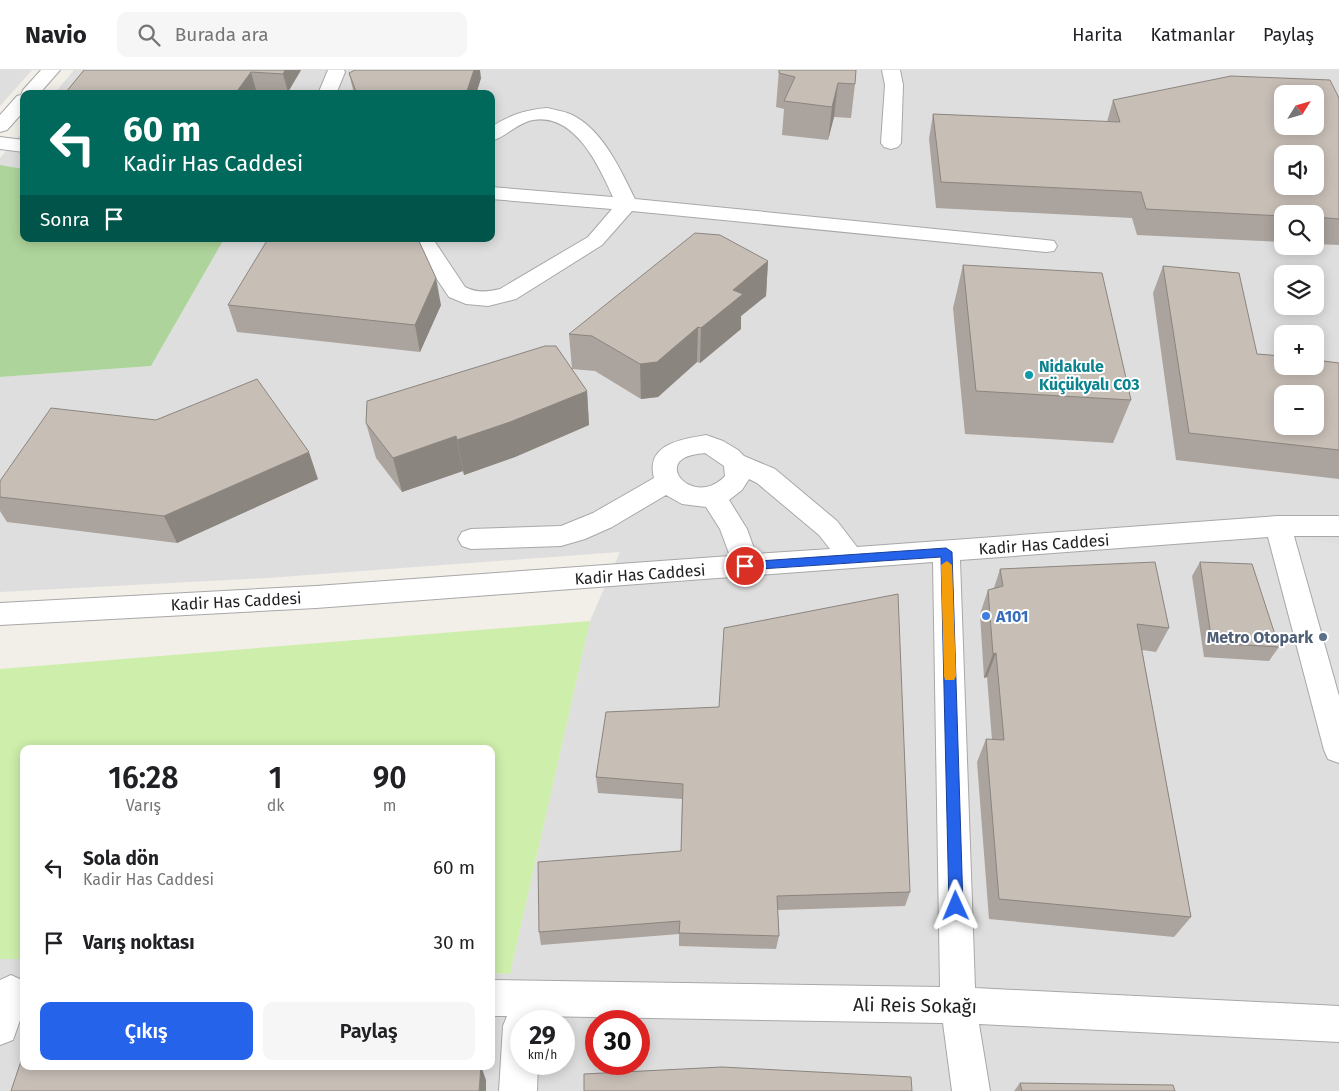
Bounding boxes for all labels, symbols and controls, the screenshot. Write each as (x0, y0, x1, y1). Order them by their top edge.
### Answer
search box (117, 12, 467, 57)
text: Navio (25, 21, 87, 49)
icon: search (135, 21, 163, 49)
text: Burada ara (175, 23, 269, 46)
text: Harita (1072, 24, 1122, 46)
text: Katmanlar (1150, 24, 1235, 46)
text: Paylaş (1263, 24, 1314, 46)
north arrow (1274, 85, 1324, 135)
map controls (1274, 85, 1324, 435)
text: 60 m (123, 108, 201, 150)
icon: left (40, 110, 105, 175)
button: sound (1274, 145, 1324, 195)
text: Kadir Has Caddesi (123, 150, 303, 177)
icon: arrive (100, 205, 128, 233)
button: search (1274, 205, 1324, 255)
text: Sonra (40, 208, 90, 231)
button: layers (1274, 265, 1324, 315)
button: + (1274, 325, 1324, 375)
place label: Nidakule Küçükyalı C03 (1039, 357, 1140, 395)
marker: Nidakule Küçükyalı C03 (1023, 369, 1035, 381)
button: − (1274, 385, 1324, 435)
street label: Kadir Has Caddesi (978, 530, 1110, 559)
pin (724, 545, 766, 587)
icon: arrive (731, 552, 759, 580)
street label: Kadir Has Caddesi (574, 560, 706, 589)
street label: Kadir Has Caddesi (170, 589, 302, 614)
place label: A101 (995, 607, 1029, 626)
marker: A101 (980, 610, 992, 622)
place label: Metro Otopark (1207, 628, 1313, 647)
marker: Metro Otopark (1317, 631, 1329, 643)
text: 16:28 (108, 760, 178, 796)
text: 1 (269, 760, 282, 796)
text: 90 (373, 760, 407, 796)
text: Varış (126, 796, 161, 815)
text: dk (267, 796, 284, 815)
text: m (383, 796, 397, 815)
text: Sola dön (83, 847, 159, 870)
icon: left (40, 854, 68, 882)
text: 60 m (433, 856, 475, 879)
text: Kadir Has Caddesi (83, 870, 214, 889)
position arrow (929, 879, 981, 931)
icon: arrive (40, 929, 68, 957)
text: Varış noktası (83, 931, 195, 954)
text: 30 m (434, 931, 475, 954)
street label: Ali Reis Sokağı (853, 993, 977, 1018)
button: Çıkış (40, 1002, 253, 1060)
button: Paylaş (263, 1002, 475, 1060)
speed limit sign: 30 (585, 1010, 650, 1075)
text: 29 (529, 1021, 556, 1051)
text: km/h (528, 1048, 557, 1062)

